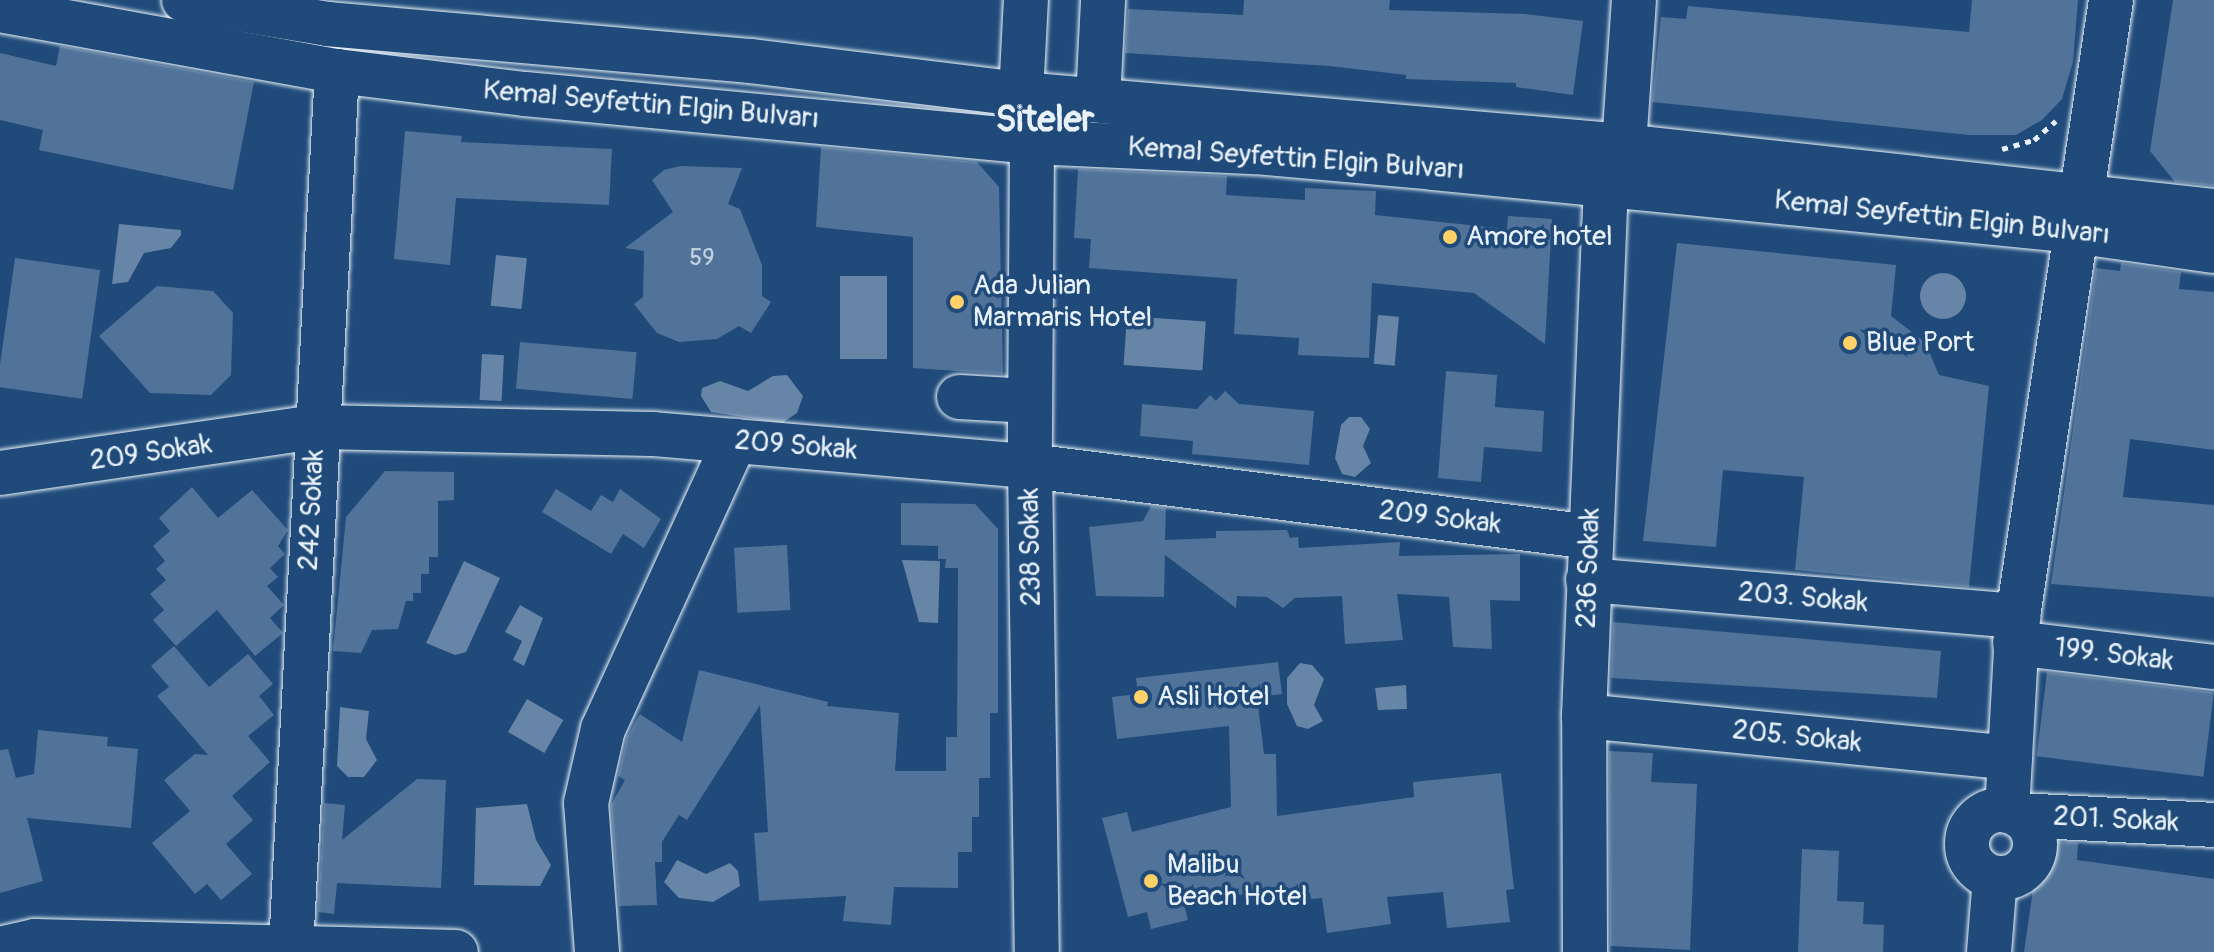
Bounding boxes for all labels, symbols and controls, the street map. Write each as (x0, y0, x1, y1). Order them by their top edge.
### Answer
street label: Kemal Seyfettin Elgin Bulvarı (481, 74, 821, 136)
district label: Siteler (996, 98, 1094, 142)
street label: Kemal Seyfettin Elgin Bulvarı (1126, 130, 1466, 188)
street label: Kemal Seyfettin Elgin Bulvarı (1772, 184, 2112, 252)
place label: Amore hotel (1466, 220, 1613, 254)
marker: Amore hotel (1441, 228, 1459, 246)
house number: 59 (689, 244, 715, 272)
place label: Ada Julian Marmaris Hotel (973, 269, 1152, 335)
marker: Ada Julian Marmaris Hotel (948, 293, 966, 311)
place label: Blue Port (1866, 326, 1974, 360)
marker: Blue Port (1841, 334, 1859, 352)
street label: 209 Sokak (733, 424, 859, 468)
street label: 209 Sokak (88, 428, 214, 478)
street label: 242 Sokak (292, 449, 332, 571)
street label: 238 Sokak (1013, 488, 1049, 606)
street label: 209 Sokak (1377, 494, 1503, 542)
street label: 236 Sokak (1570, 507, 1608, 629)
street label: 203. Sokak (1737, 576, 1869, 620)
street label: 199. Sokak (2053, 631, 2175, 679)
place label: Asli Hotel (1157, 680, 1270, 714)
marker: Asli Hotel (1132, 688, 1150, 706)
street label: 205. Sokak (1731, 714, 1863, 760)
street label: 201. Sokak (2052, 800, 2180, 840)
place label: Malibu Beach Hotel (1167, 848, 1308, 914)
marker: Malibu Beach Hotel (1142, 872, 1160, 890)

